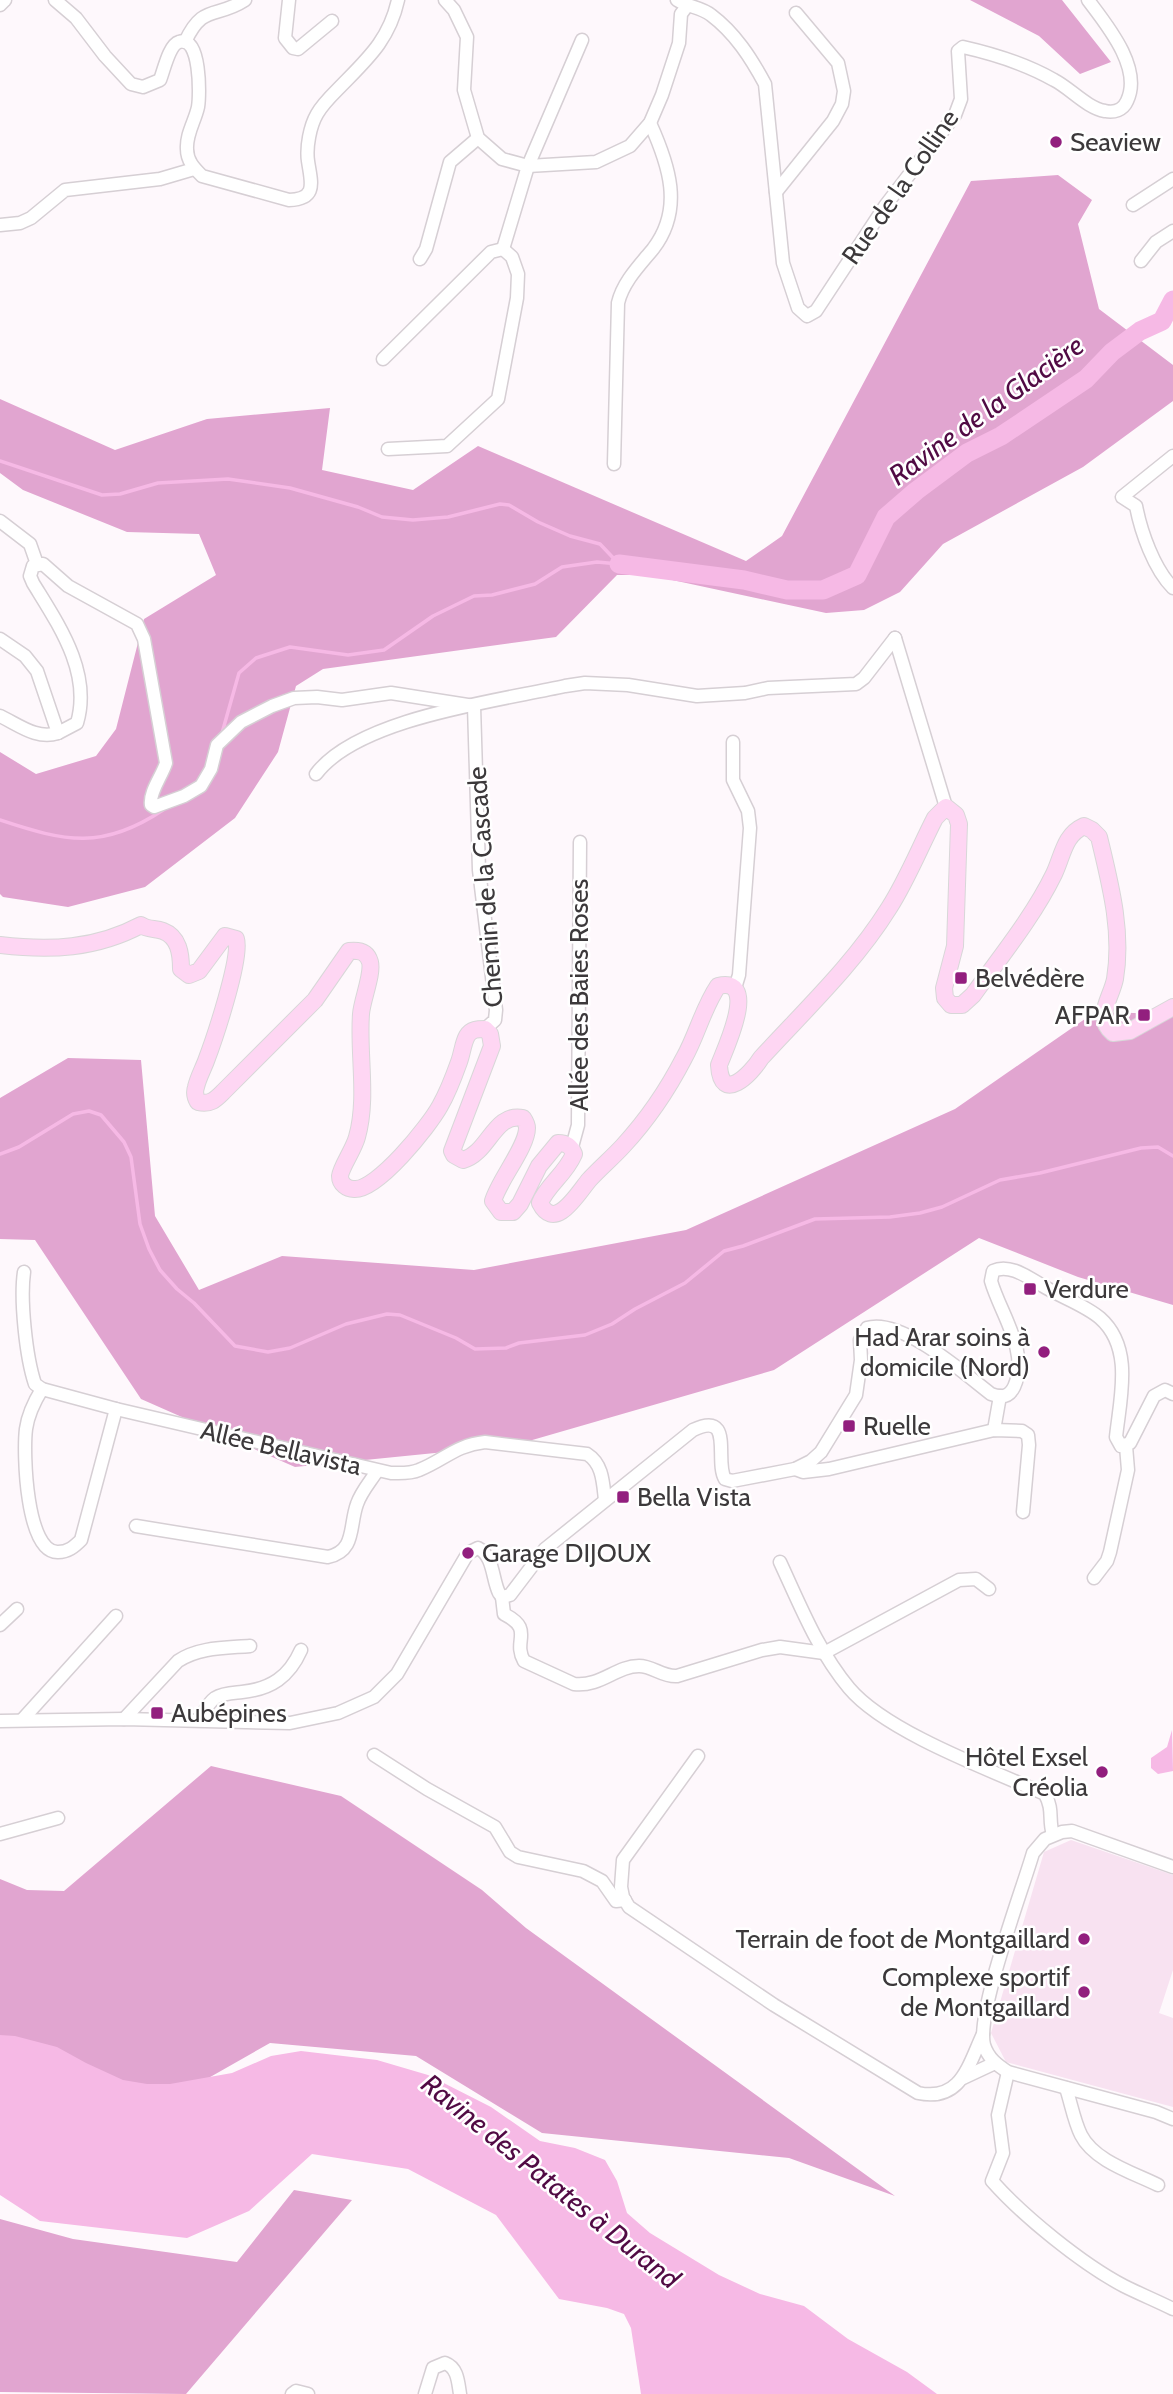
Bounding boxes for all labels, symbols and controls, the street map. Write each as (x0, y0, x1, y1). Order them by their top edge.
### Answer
street label: Rue de la Colline (835, 103, 965, 271)
place label: Seaview (1070, 126, 1161, 158)
marker: Seaview (1048, 134, 1064, 150)
water label: Ravine de la Glacière (882, 328, 1090, 492)
street label: Chemin de la Cascade (461, 765, 509, 1009)
street label: Allée des Baies Roses (563, 878, 595, 1111)
place label: Belvédère (975, 962, 1085, 994)
marker: Belvédère (953, 970, 969, 986)
place label: AFPAR (1055, 999, 1130, 1031)
marker: AFPAR (1136, 1007, 1152, 1023)
place label: Verdure (1044, 1273, 1129, 1305)
marker: Verdure (1022, 1281, 1038, 1297)
place label: Had Arar soins à domicile (Nord) (854, 1321, 1031, 1383)
marker: Had Arar soins à domicile (Nord) (1036, 1344, 1052, 1360)
place label: Ruelle (863, 1410, 931, 1442)
street label: Allée Bellavista (198, 1414, 365, 1482)
marker: Ruelle (841, 1418, 857, 1434)
place label: Bella Vista (637, 1481, 751, 1513)
marker: Bella Vista (615, 1489, 631, 1505)
place label: Garage DIJOUX (482, 1537, 652, 1569)
marker: Garage DIJOUX (460, 1545, 476, 1561)
place label: Aubépines (171, 1697, 287, 1729)
marker: Aubépines (149, 1705, 165, 1721)
place label: Hôtel Exsel Créolia (965, 1741, 1089, 1803)
marker: Hôtel Exsel Créolia (1094, 1764, 1110, 1780)
place label: Terrain de foot de Montgaillard (736, 1923, 1070, 1955)
marker: Terrain de foot de Montgaillard (1076, 1931, 1092, 1947)
place label: Complexe sportif de Montgaillard (882, 1961, 1070, 2023)
marker: Complexe sportif de Montgaillard (1076, 1984, 1092, 2000)
water label: Ravine des Patates à Durand (415, 2066, 688, 2297)

